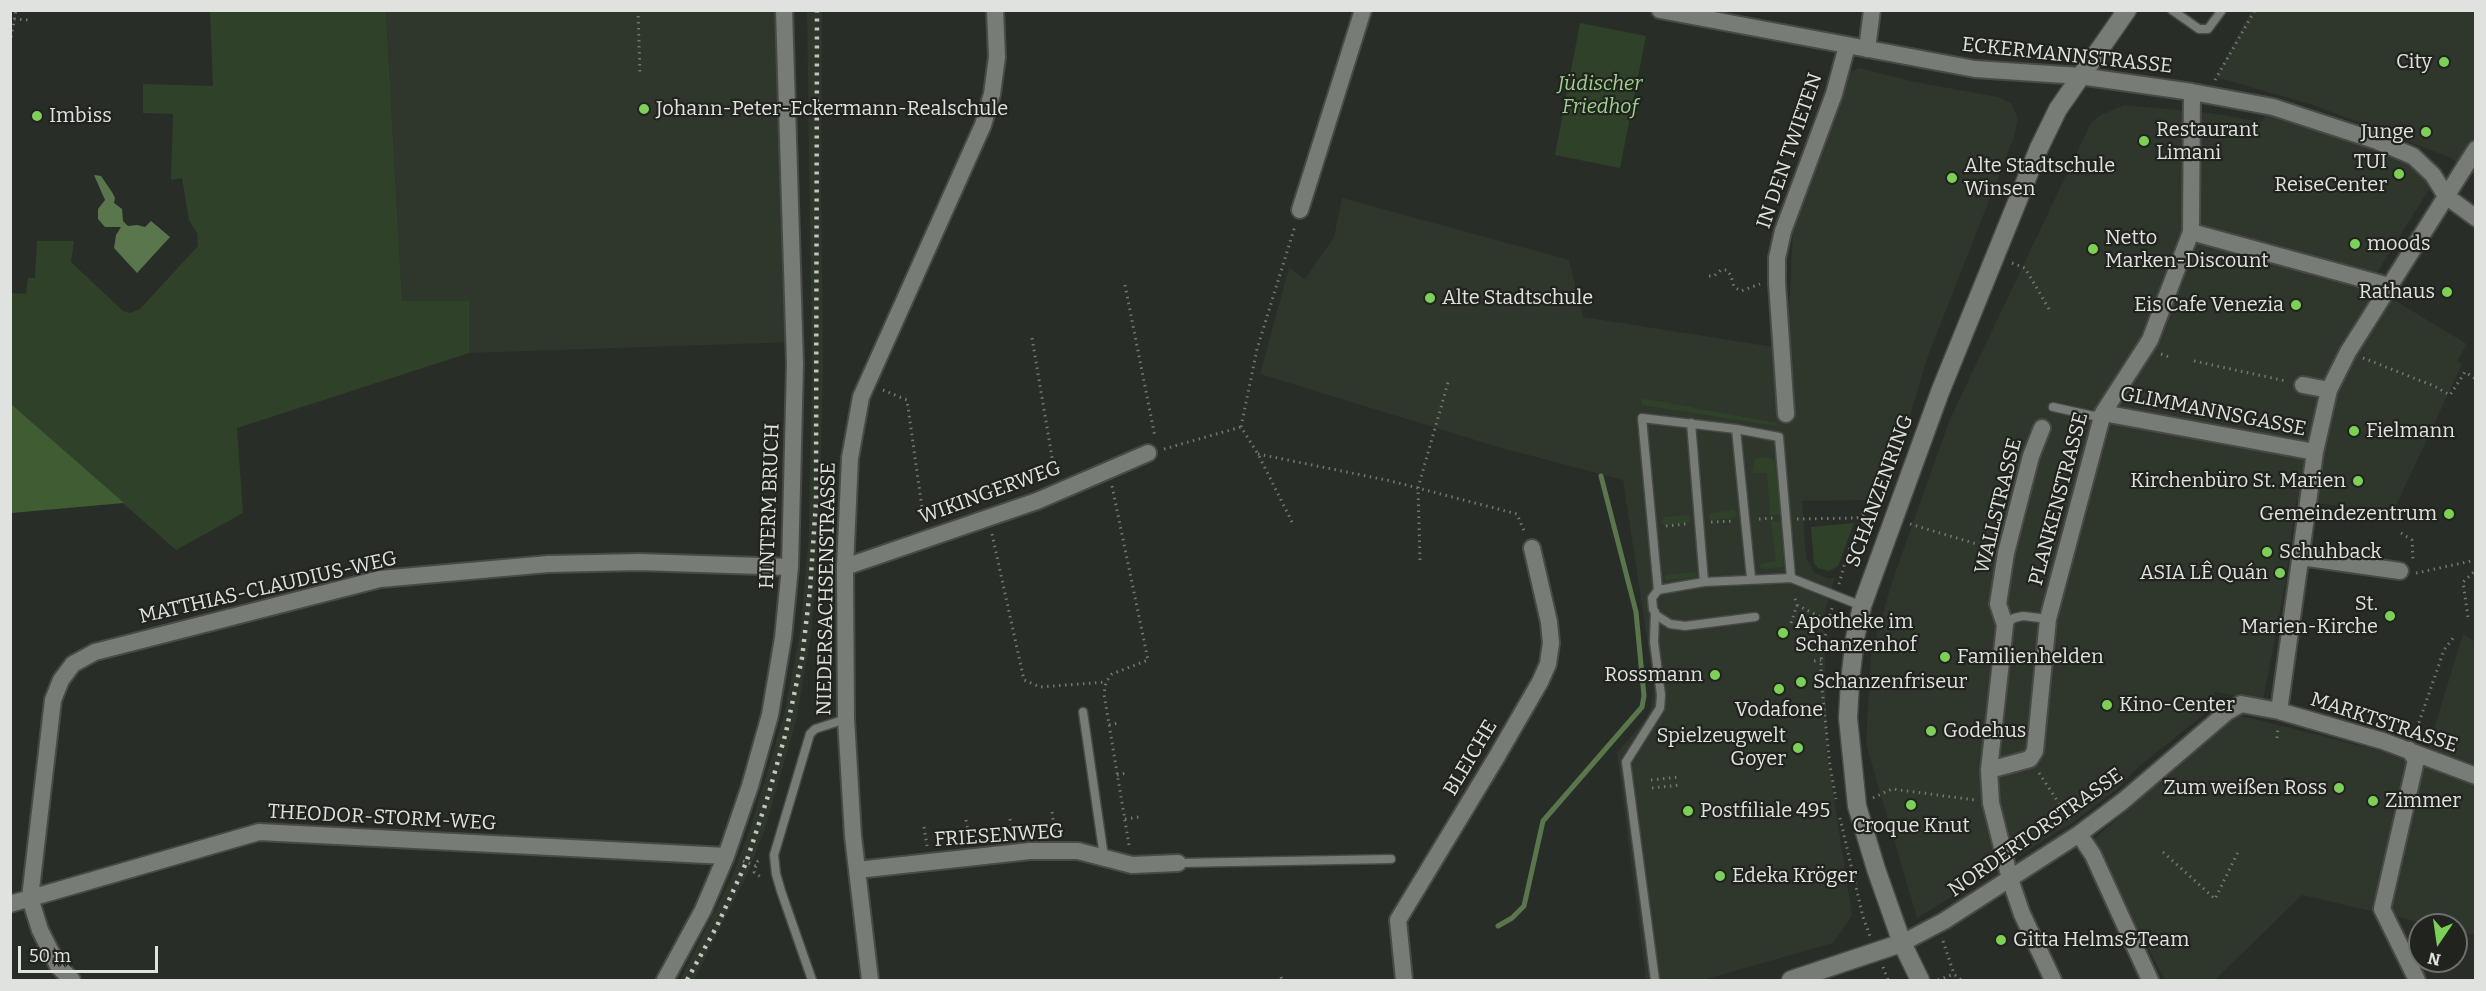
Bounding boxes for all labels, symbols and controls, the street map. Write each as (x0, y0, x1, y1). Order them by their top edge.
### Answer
street label: ECKERMANNSTRASSE (1961, 33, 2173, 79)
place label: City (2396, 50, 2432, 74)
marker: City (2437, 55, 2451, 69)
street label: IN DEN TWIETEN (1752, 70, 1828, 232)
park label: Jüdischer Friedhof (1558, 72, 1642, 119)
place label: Johann-Peter-Eckermann-Realschule (656, 97, 1008, 121)
marker: Johann-Peter-Eckermann-Realschule (637, 102, 651, 116)
place label: Imbiss (49, 104, 112, 128)
marker: Imbiss (30, 109, 44, 123)
place label: Restaurant Limani (2156, 118, 2259, 165)
place label: Junge (2361, 120, 2414, 144)
marker: Junge (2419, 125, 2433, 139)
marker: Restaurant Limani (2137, 134, 2151, 148)
place label: TUI ReiseCenter (2274, 150, 2387, 197)
place label: Alte Stadtschule Winsen (1964, 154, 2115, 201)
marker: TUI ReiseCenter (2392, 167, 2406, 181)
marker: Alte Stadtschule Winsen (1945, 171, 1959, 185)
place label: Netto Marken-Discount (2105, 226, 2269, 273)
place label: moods (2367, 232, 2430, 256)
marker: moods (2348, 237, 2362, 251)
marker: Netto Marken-Discount (2086, 242, 2100, 256)
place label: Rathaus (2359, 280, 2435, 304)
marker: Rathaus (2440, 285, 2454, 299)
place label: Alte Stadtschule (1442, 286, 1593, 310)
marker: Alte Stadtschule (1423, 291, 1437, 305)
place label: Eis Cafe Venezia (2134, 293, 2284, 317)
marker: Eis Cafe Venezia (2289, 298, 2303, 312)
street label: GLIMMANNSGASSE (2118, 382, 2308, 442)
street label: PLANKENSTRASSE (2024, 410, 2094, 588)
street label: SCHANZENRING (1841, 412, 1919, 570)
place label: Fielmann (2366, 419, 2455, 443)
street label: HINTERM BRUCH (755, 423, 785, 589)
marker: Fielmann (2347, 424, 2361, 438)
street label: WALLSTRASSE (1971, 436, 2027, 576)
street label: WIKINGERWEG (916, 456, 1064, 530)
street label: NIEDERSACHSENSTRASSE (813, 462, 841, 716)
place label: Kirchenbüro St. Marien (2130, 469, 2346, 493)
marker: Kirchenbüro St. Marien (2351, 474, 2365, 488)
place label: Gemeindezentrum (2259, 502, 2437, 526)
marker: Gemeindezentrum (2442, 507, 2456, 521)
place label: Schuhback (2279, 540, 2382, 564)
marker: Schuhback (2260, 545, 2274, 559)
street label: MATTHIAS-CLAUDIUS-WEG (137, 547, 399, 629)
place label: ASIA LÊ Quán (2140, 561, 2268, 585)
marker: ASIA LÊ Quán (2273, 566, 2287, 580)
place label: St. Marien-Kirche (2241, 592, 2378, 639)
marker: St. Marien-Kirche (2383, 609, 2397, 623)
place label: Apotheke im Schanzenhof (1795, 610, 1917, 657)
marker: Apotheke im Schanzenhof (1776, 626, 1790, 640)
place label: Familienhelden (1957, 645, 2104, 669)
marker: Familienhelden (1938, 650, 1952, 664)
place label: Rossmann (1604, 663, 1703, 687)
marker: Rossmann (1708, 668, 1722, 682)
place label: Schanzenfriseur (1813, 670, 1967, 694)
marker: Schanzenfriseur (1794, 675, 1808, 689)
marker: Vodafone (1772, 682, 1786, 696)
street label: MARKTSTRASSE (2307, 688, 2461, 758)
place label: Kino-Center (2119, 693, 2235, 717)
place label: Vodafone (1735, 698, 1823, 722)
marker: Kino-Center (2100, 698, 2114, 712)
street label: BLEICHE (1439, 716, 1503, 800)
place label: Godehus (1943, 719, 2026, 743)
place label: Spielzeugwelt Goyer (1657, 724, 1786, 771)
marker: Godehus (1924, 724, 1938, 738)
marker: Spielzeugwelt Goyer (1791, 741, 1805, 755)
street label: NORDERTORSTRASSE (1944, 764, 2128, 902)
place label: Zum weißen Ross (2163, 776, 2327, 800)
marker: Zum weißen Ross (2332, 781, 2346, 795)
place label: Zimmer (2385, 789, 2461, 813)
marker: Zimmer (2366, 794, 2380, 808)
marker: Croque Knut (1904, 798, 1918, 812)
place label: Postfiliale 495 (1700, 799, 1830, 823)
street label: THEODOR-STORM-WEG (267, 800, 497, 836)
marker: Postfiliale 495 (1681, 804, 1695, 818)
place label: Croque Knut (1852, 814, 1970, 838)
street label: FRIESENWEG (934, 820, 1064, 852)
place label: Edeka Kröger (1732, 864, 1857, 888)
marker: Edeka Kröger (1713, 869, 1727, 883)
north arrow (2408, 913, 2468, 973)
place label: Gitta Helms&Team (2013, 928, 2189, 952)
marker: Gitta Helms&Team (1994, 933, 2008, 947)
scale bar (21, 934, 160, 972)
text: 50 m (29, 945, 71, 967)
text: N (2426, 948, 2442, 970)

